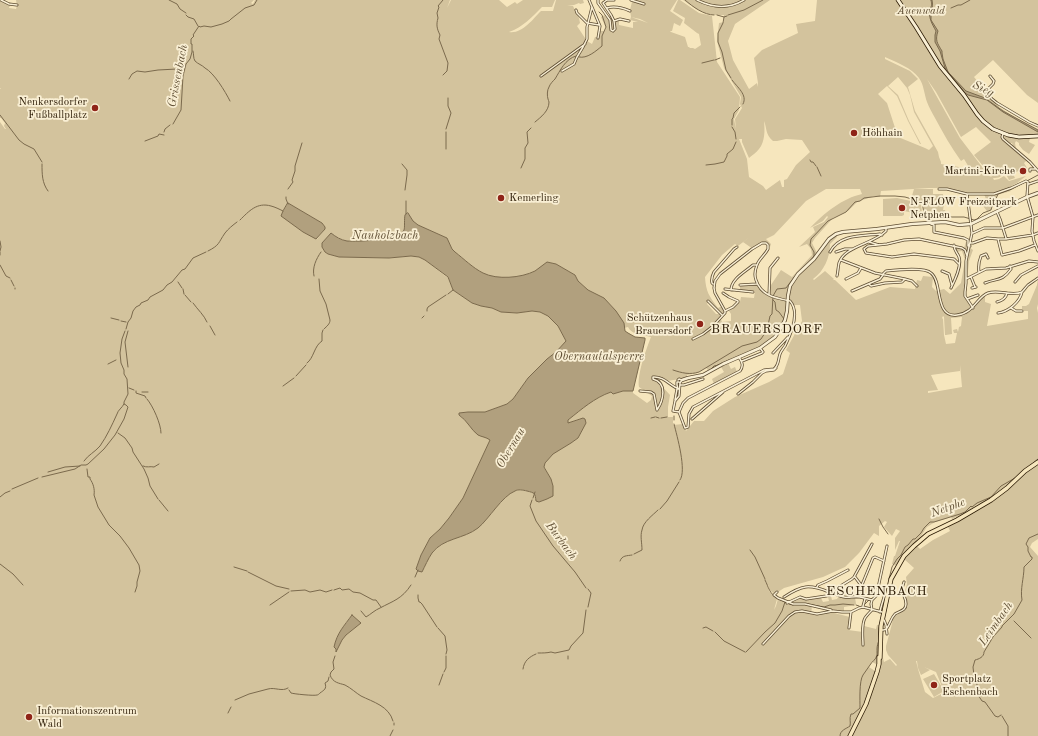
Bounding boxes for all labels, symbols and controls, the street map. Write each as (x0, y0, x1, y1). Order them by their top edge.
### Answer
park label: Auenwald (897, 4, 945, 18)
water label: Grissenbach (165, 44, 191, 108)
water label: Sieg (970, 78, 996, 100)
place label: Nenkersdorfer Fußballplatz (19, 95, 87, 121)
marker: Nenkersdorfer Fußballplatz (90, 103, 100, 113)
place label: Höhhain (862, 126, 902, 140)
marker: Höhhain (849, 128, 859, 138)
place label: Martini-Kirche (944, 164, 1015, 178)
marker: Martini-Kirche (1018, 166, 1028, 176)
place label: Kemerling (509, 191, 558, 205)
marker: Kemerling (496, 193, 506, 203)
place label: N-FLOW Freizeitpark Netphen (910, 195, 1017, 221)
marker: N-FLOW Freizeitpark Netphen (897, 203, 907, 213)
water label: Nauholzbach (352, 229, 418, 243)
place label: Schützenhaus Brauersdorf (627, 311, 692, 337)
marker: Schützenhaus Brauersdorf (695, 319, 705, 329)
district label: BRAUERSDORF (711, 322, 823, 338)
water label: Obernautalsperre (554, 350, 644, 364)
water label: Obernau (493, 425, 529, 471)
water label: Netphe (929, 495, 967, 521)
water label: Burbach (542, 519, 580, 563)
district label: ESCHENBACH (826, 584, 928, 600)
water label: Leimbach (976, 599, 1016, 649)
place label: Sportplatz Eschenbach (942, 672, 998, 698)
marker: Sportplatz Eschenbach (929, 680, 939, 690)
place label: Informationszentrum Wald (37, 704, 137, 730)
marker: Informationszentrum Wald (24, 712, 34, 722)

